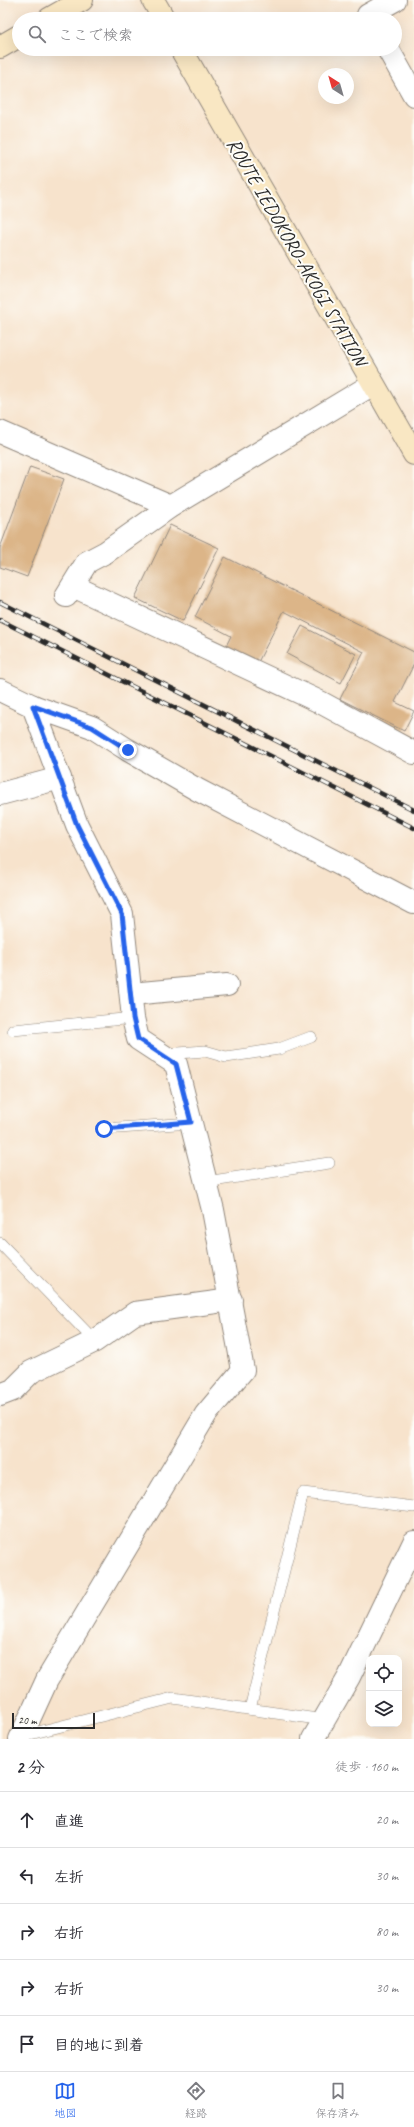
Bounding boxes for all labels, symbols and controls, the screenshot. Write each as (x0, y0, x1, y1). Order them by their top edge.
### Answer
search box (12, 12, 402, 56)
icon: search (26, 23, 48, 45)
text: ここで検索 (58, 26, 133, 45)
north arrow (318, 68, 354, 104)
street label: ROUTE IEDOKORO-AKOGI STATION (221, 133, 374, 373)
route end (119, 741, 137, 759)
route start (95, 1120, 113, 1138)
map controls (366, 1655, 402, 1727)
button: locate (366, 1655, 402, 1691)
button: layers (366, 1691, 402, 1727)
scale bar (12, 1711, 95, 1730)
text: 20 m (18, 1713, 37, 1727)
text: 2 分 (16, 1757, 45, 1778)
text: 徒歩 · 160 m (335, 1759, 398, 1775)
icon: ahead (16, 1809, 38, 1831)
text: 直進 (54, 1812, 84, 1831)
text: 20 m (376, 1812, 398, 1828)
icon: left (16, 1865, 38, 1887)
text: 左折 (54, 1868, 84, 1887)
text: 30 m (376, 1868, 398, 1884)
icon: right (16, 1921, 38, 1943)
text: 右折 (54, 1924, 84, 1943)
text: 80 m (376, 1924, 398, 1940)
icon: right (16, 1977, 38, 1999)
text: 右折 (54, 1980, 84, 1999)
text: 30 m (376, 1980, 398, 1996)
icon: arrive (16, 2033, 38, 2055)
text: 目的地に到着 (54, 2036, 144, 2055)
tab: 地図 (54, 2080, 76, 2120)
tab: 経路 (185, 2080, 207, 2120)
tab: 保存済み (316, 2080, 360, 2120)

